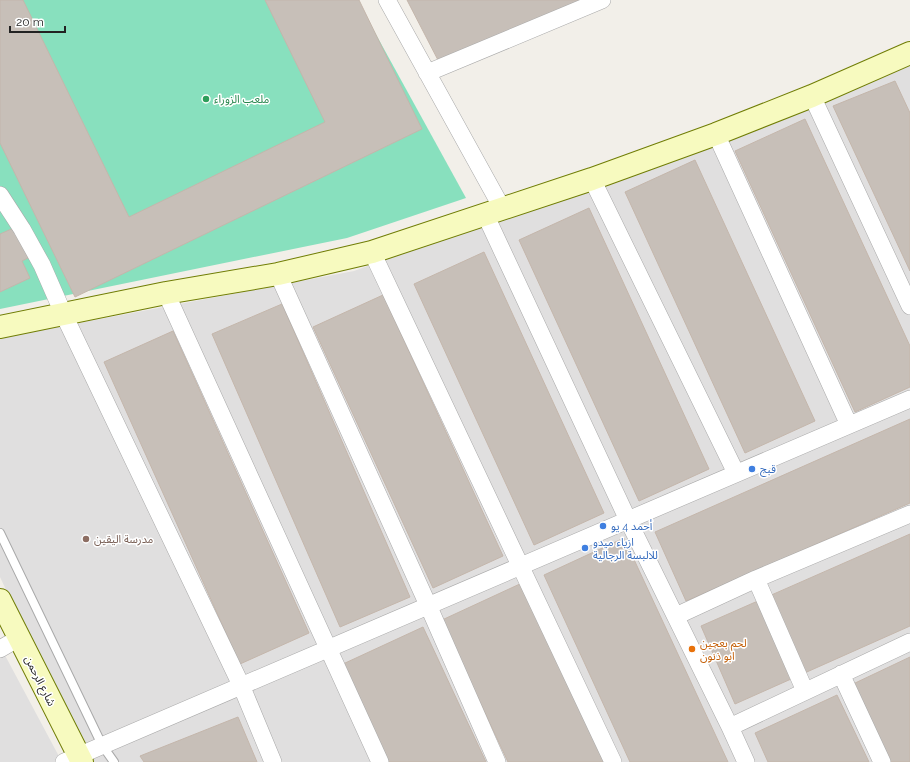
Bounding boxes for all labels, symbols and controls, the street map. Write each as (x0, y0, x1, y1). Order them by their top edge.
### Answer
scale bar (10, 8, 65, 34)
text: 20 m (16, 15, 44, 29)
place label: ملعب الزوراء (214, 93, 270, 106)
marker: ملعب الزوراء (201, 94, 211, 104)
place label: قبج (760, 463, 776, 477)
marker: قبج (747, 464, 757, 474)
place label: أحمد 4 يو (611, 519, 653, 533)
marker: أحمد 4 يو (598, 521, 608, 531)
place label: مدرسة اليقين (94, 533, 153, 546)
marker: مدرسة اليقين (81, 534, 91, 544)
place label: ازياء ميدو للالبسة الرجالية (593, 536, 658, 562)
marker: ازياء ميدو للالبسة الرجالية (580, 543, 590, 553)
place label: لحم بعجين ابو ذنون (700, 637, 747, 663)
marker: لحم بعجين ابو ذنون (687, 644, 697, 654)
street label: شارع الرحمن (21, 654, 58, 709)

